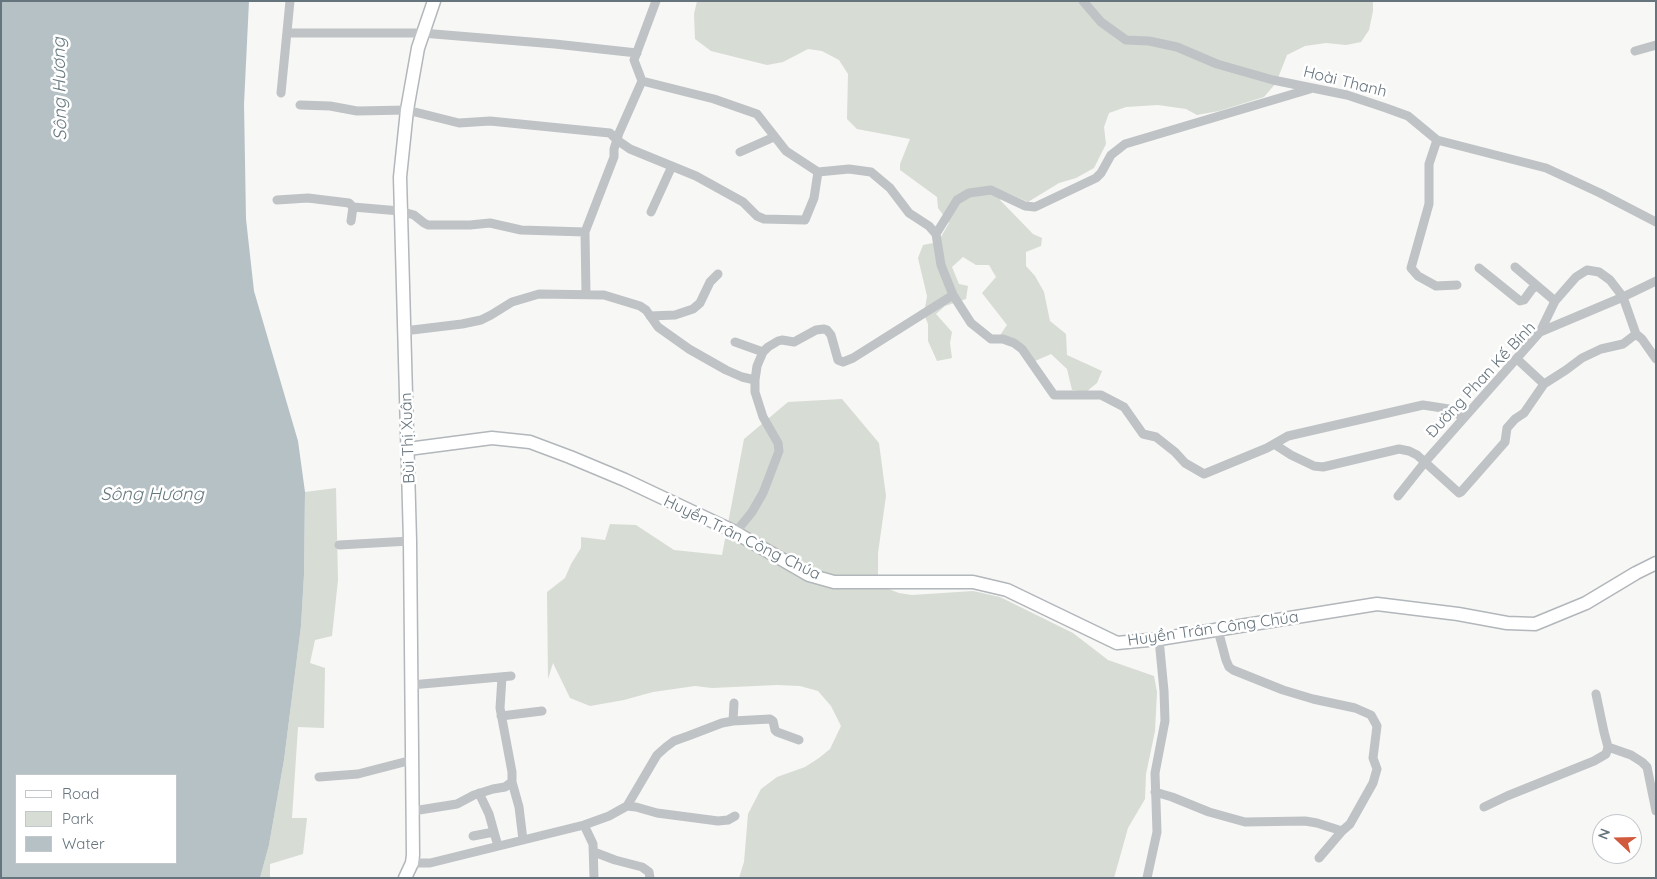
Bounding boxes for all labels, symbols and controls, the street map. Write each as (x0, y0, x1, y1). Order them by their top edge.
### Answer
water label: Sông Hương (48, 37, 72, 141)
street label: Hoài Thanh (1301, 62, 1389, 102)
street label: Đường Phan Kế Bính (1422, 318, 1540, 442)
street label: Bùi Thị Xuân (397, 392, 419, 484)
water label: Sông Hương (100, 484, 204, 506)
street label: Huyền Trân Công Chúa (660, 492, 824, 584)
street label: Huyền Trân Công Chúa (1126, 608, 1300, 650)
legend (15, 774, 178, 864)
text: Road (62, 784, 99, 803)
text: Park (62, 809, 94, 828)
north arrow (1592, 814, 1642, 864)
text: N (1594, 826, 1614, 842)
text: Water (62, 834, 105, 853)

